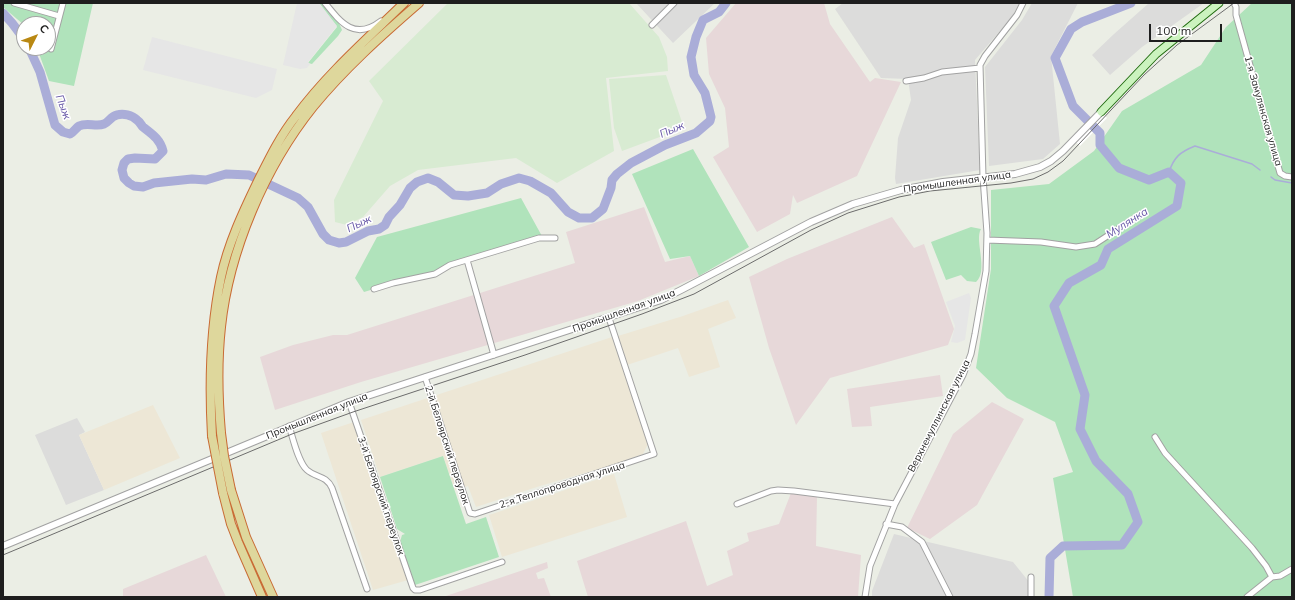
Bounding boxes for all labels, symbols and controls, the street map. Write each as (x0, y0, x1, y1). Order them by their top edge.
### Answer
north arrow (16, 16, 56, 56)
scale bar (1151, 16, 1224, 42)
text: С (36, 21, 52, 36)
text: 100 m (1156, 23, 1191, 38)
street label: 1-я Замулянская улица (1242, 55, 1284, 167)
water label: Пыж (52, 93, 74, 121)
water label: Пыж (658, 119, 686, 141)
street label: Промышленная улица (902, 169, 1012, 195)
water label: Мулянка (1104, 205, 1150, 241)
water label: Пыж (345, 213, 373, 235)
street label: Промышленная улица (571, 287, 677, 335)
street label: Верхнемуллинская улица (905, 358, 973, 474)
street label: 2-й Белоярский переулок (422, 384, 472, 506)
street label: Промышленная улица (264, 390, 370, 442)
street label: 3-й Белоярский переулок (355, 435, 407, 557)
street label: 2-я Теплопроводная улица (498, 459, 626, 511)

